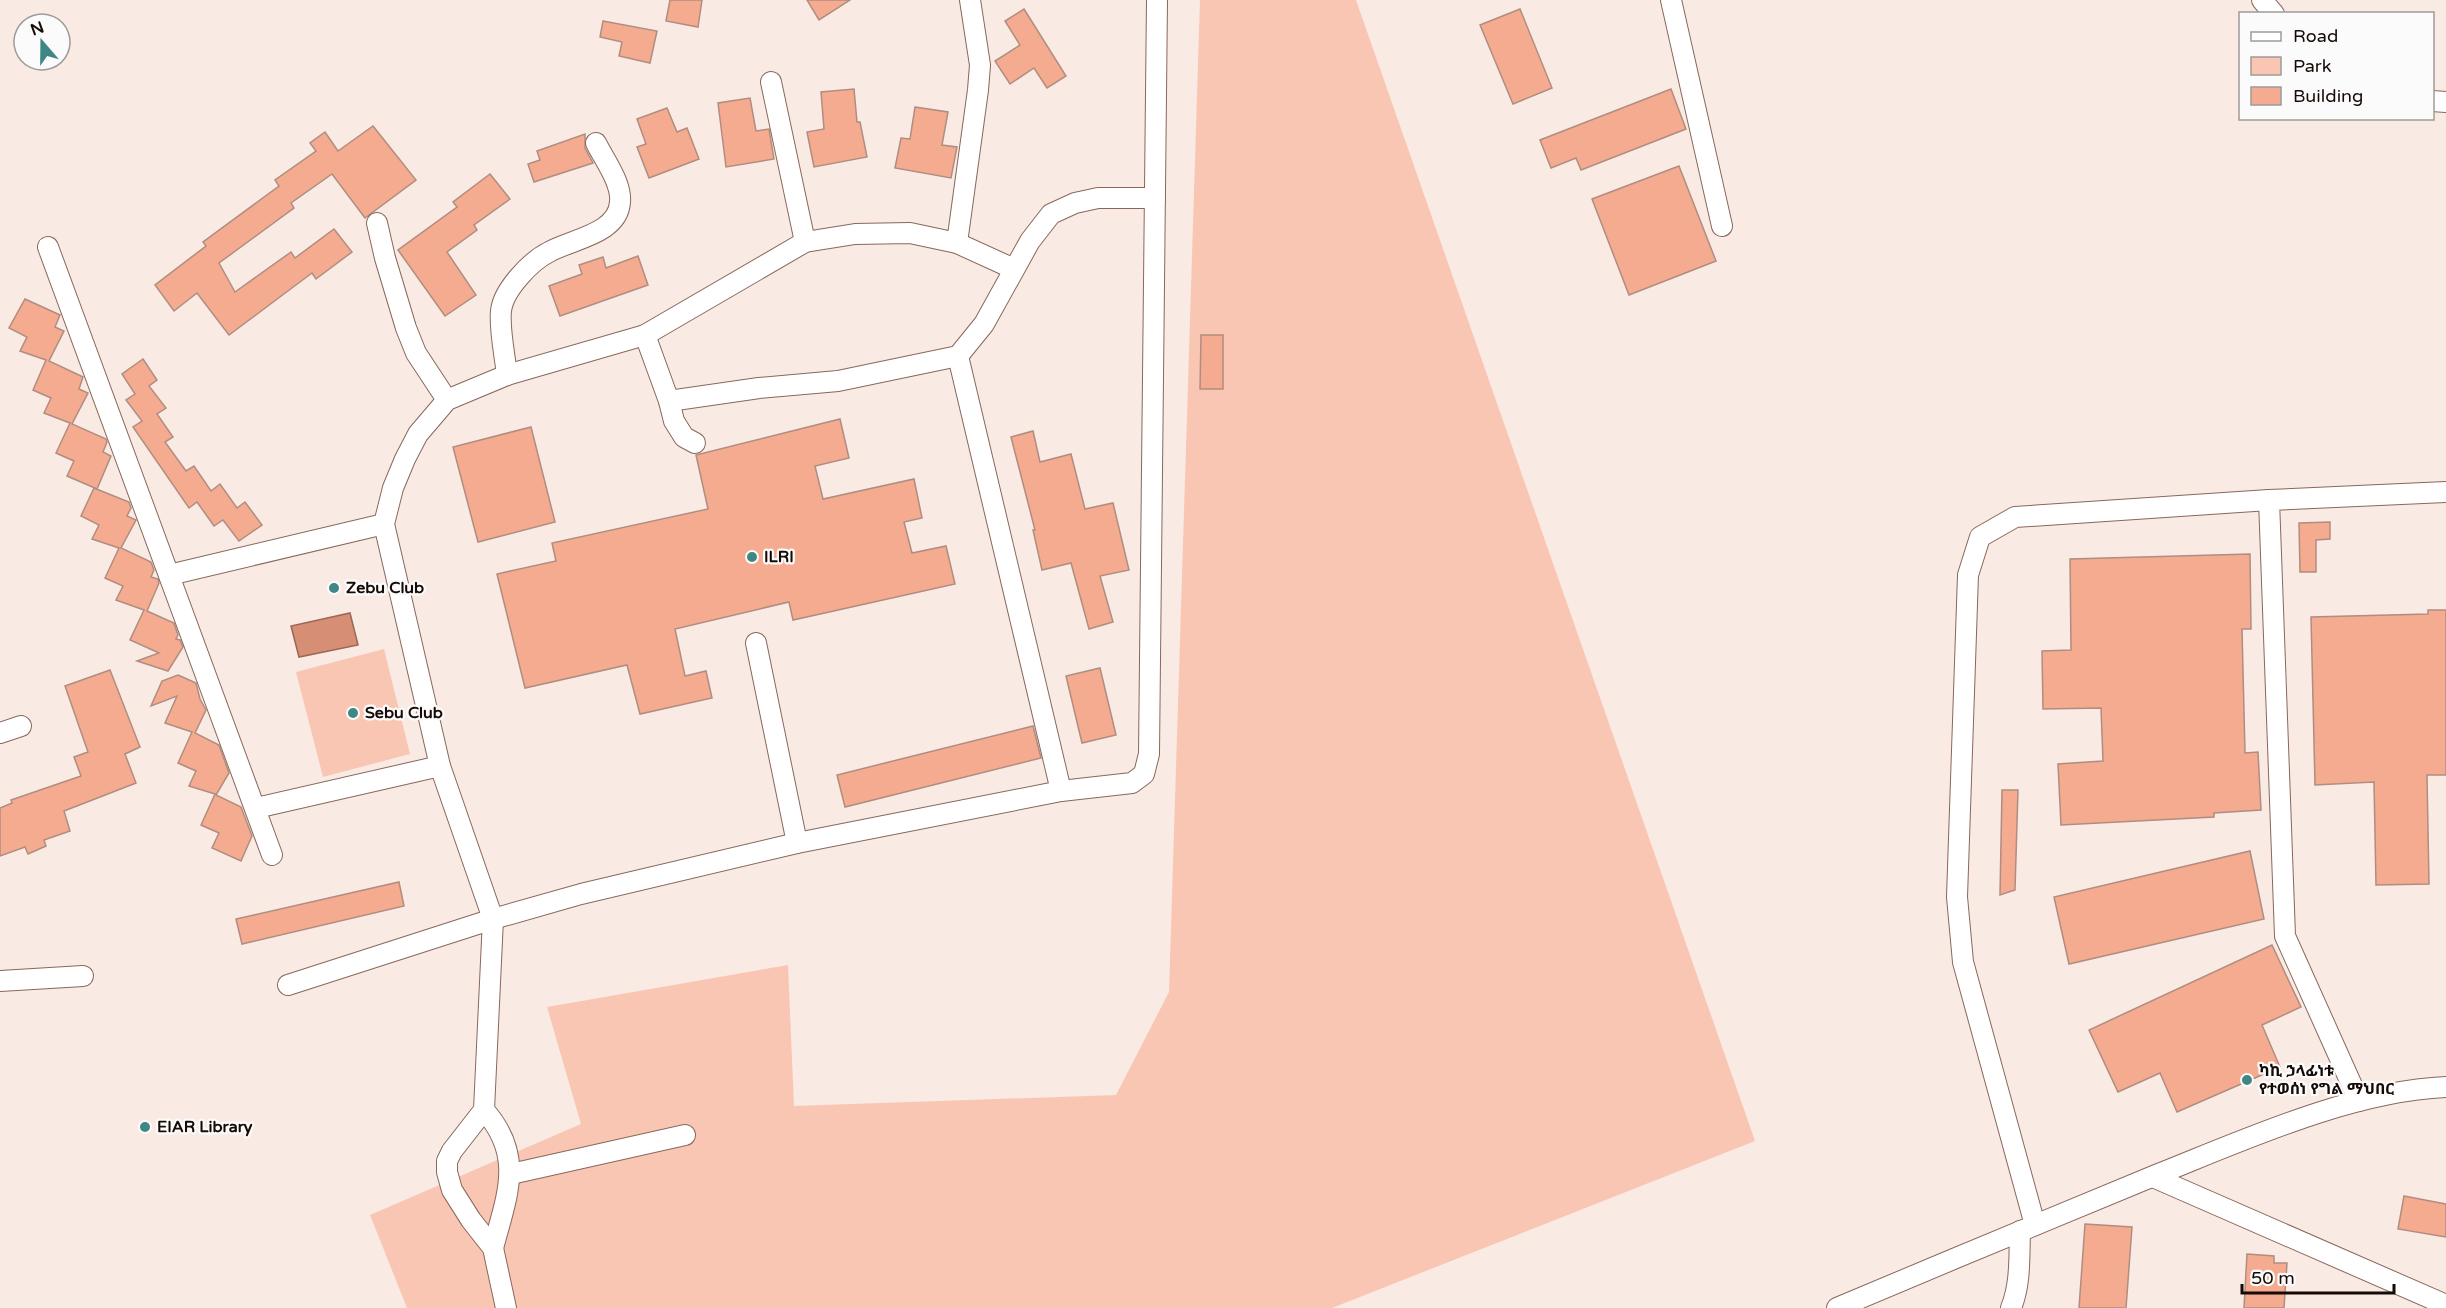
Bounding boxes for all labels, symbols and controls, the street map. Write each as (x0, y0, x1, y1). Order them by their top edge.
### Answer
north arrow (12, 12, 72, 72)
legend (2239, 12, 2434, 120)
text: N (28, 17, 47, 40)
text: Road (2293, 25, 2338, 47)
text: Park (2293, 55, 2332, 77)
text: Building (2293, 85, 2363, 107)
place label: ILRI (764, 547, 794, 567)
marker: ILRI (745, 550, 759, 564)
place label: Zebu Club (346, 578, 424, 598)
marker: Zebu Club (327, 581, 341, 595)
place label: Sebu Club (365, 703, 443, 723)
marker: Sebu Club (346, 706, 360, 720)
place label: ካኪ ኃላፊነቱ የተወሰነ የግል ማህበር (2259, 1061, 2394, 1099)
marker: ካኪ ኃላፊነቱ የተወሰነ የግል ማህበር (2240, 1073, 2254, 1087)
place label: EIAR Library (157, 1117, 253, 1137)
marker: EIAR Library (138, 1120, 152, 1134)
scale bar (2242, 1257, 2394, 1295)
text: 50 m (2251, 1267, 2295, 1289)

